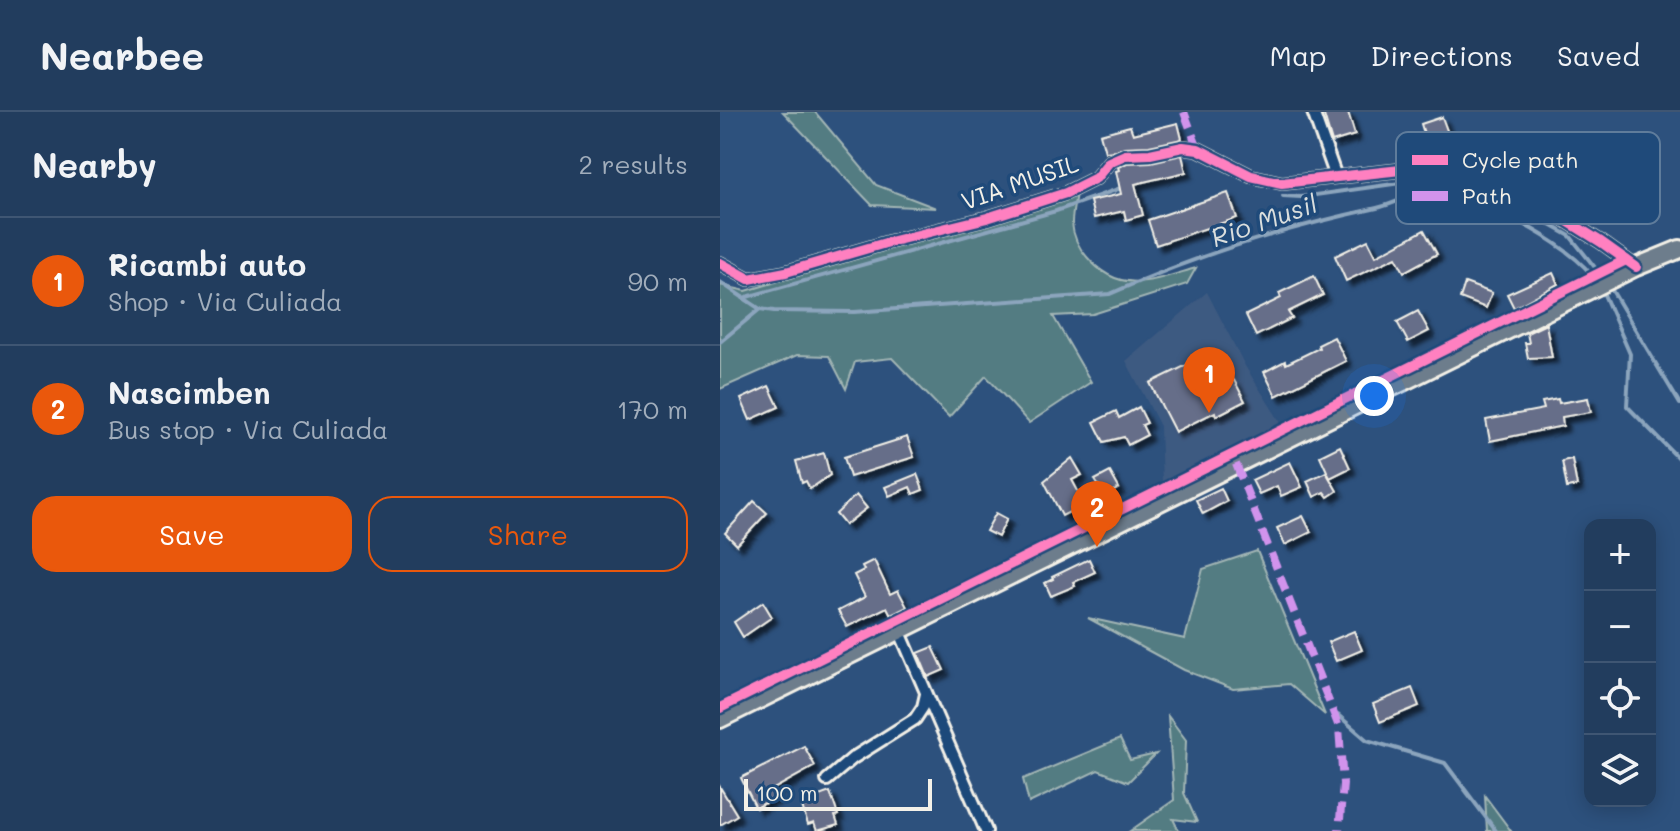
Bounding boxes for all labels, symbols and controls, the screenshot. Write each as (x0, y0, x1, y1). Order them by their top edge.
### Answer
text: Nearbee (40, 30, 204, 80)
text: Map (1270, 37, 1327, 73)
text: Directions (1371, 37, 1513, 73)
text: Saved (1557, 37, 1640, 73)
legend (1396, 132, 1660, 224)
text: Nearby (32, 142, 157, 187)
text: Cycle path (1462, 145, 1578, 174)
text: 2 results (579, 147, 688, 181)
street label: VIA MUSIL (957, 147, 1083, 216)
text: Path (1462, 181, 1511, 210)
water label: Rio Musil (1206, 186, 1322, 254)
text: Ricambi auto (108, 244, 306, 284)
text: 1 (52, 264, 64, 298)
text: 90 m (628, 264, 688, 298)
text: Shop · Via Culiada (108, 284, 342, 318)
pin: 1 (1183, 347, 1235, 413)
text: Nascimben (108, 372, 270, 412)
your location (1354, 376, 1394, 416)
text: 2 (51, 392, 65, 426)
text: 170 m (617, 392, 688, 426)
text: Bus stop · Via Culiada (108, 412, 388, 446)
pin: 2 (1071, 481, 1123, 547)
button: Save (32, 496, 352, 572)
button: Share (368, 496, 688, 572)
map controls (1584, 519, 1656, 807)
button: + (1584, 519, 1656, 591)
button: − (1584, 591, 1656, 663)
button: locate (1584, 663, 1656, 735)
button: layers (1584, 735, 1656, 807)
scale bar (744, 775, 932, 811)
text: 100 m (756, 778, 818, 807)

